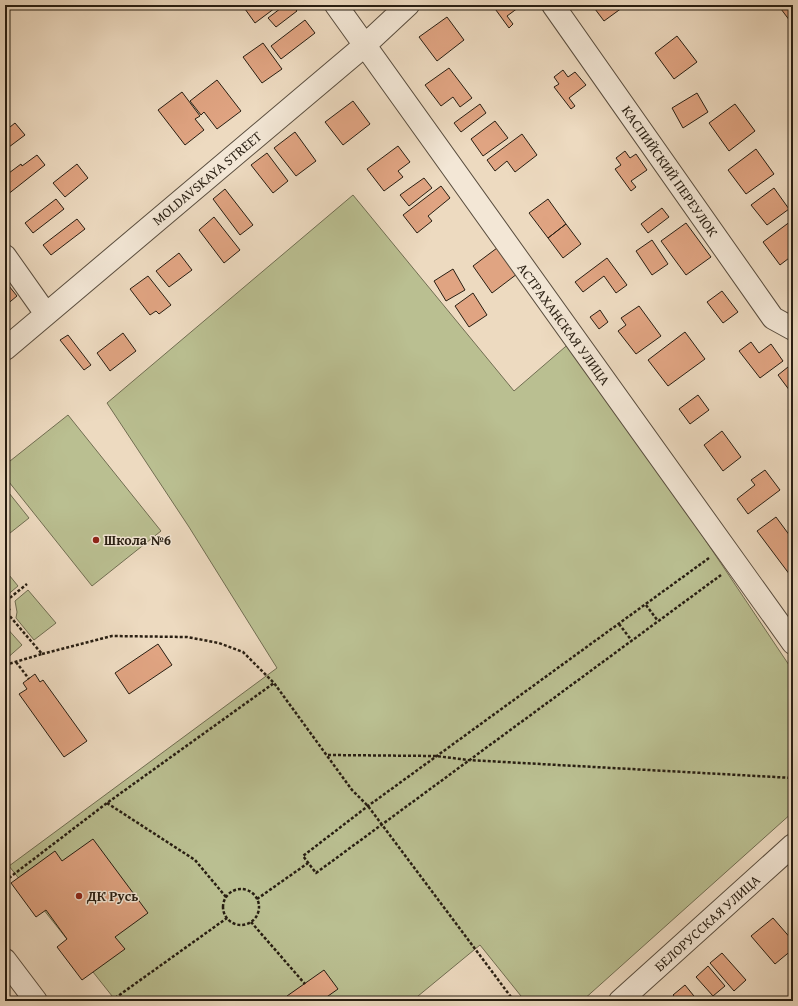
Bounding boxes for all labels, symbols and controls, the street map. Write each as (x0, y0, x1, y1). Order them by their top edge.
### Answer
street label: КАСПИЙСКИЙ ПЕРЕУЛОК (617, 101, 723, 241)
street label: MOLDAVSKAYA STREET (148, 126, 266, 230)
street label: АСТРАХАНСКАЯ УЛИЦА (513, 259, 616, 390)
place label: Школа №6 (104, 530, 171, 550)
marker: Школа №6 (91, 535, 101, 545)
street label: БЕЛОРУССКАЯ УЛИЦА (650, 870, 765, 976)
place label: ДК Русь (86, 886, 138, 906)
marker: ДК Русь (74, 891, 84, 901)

